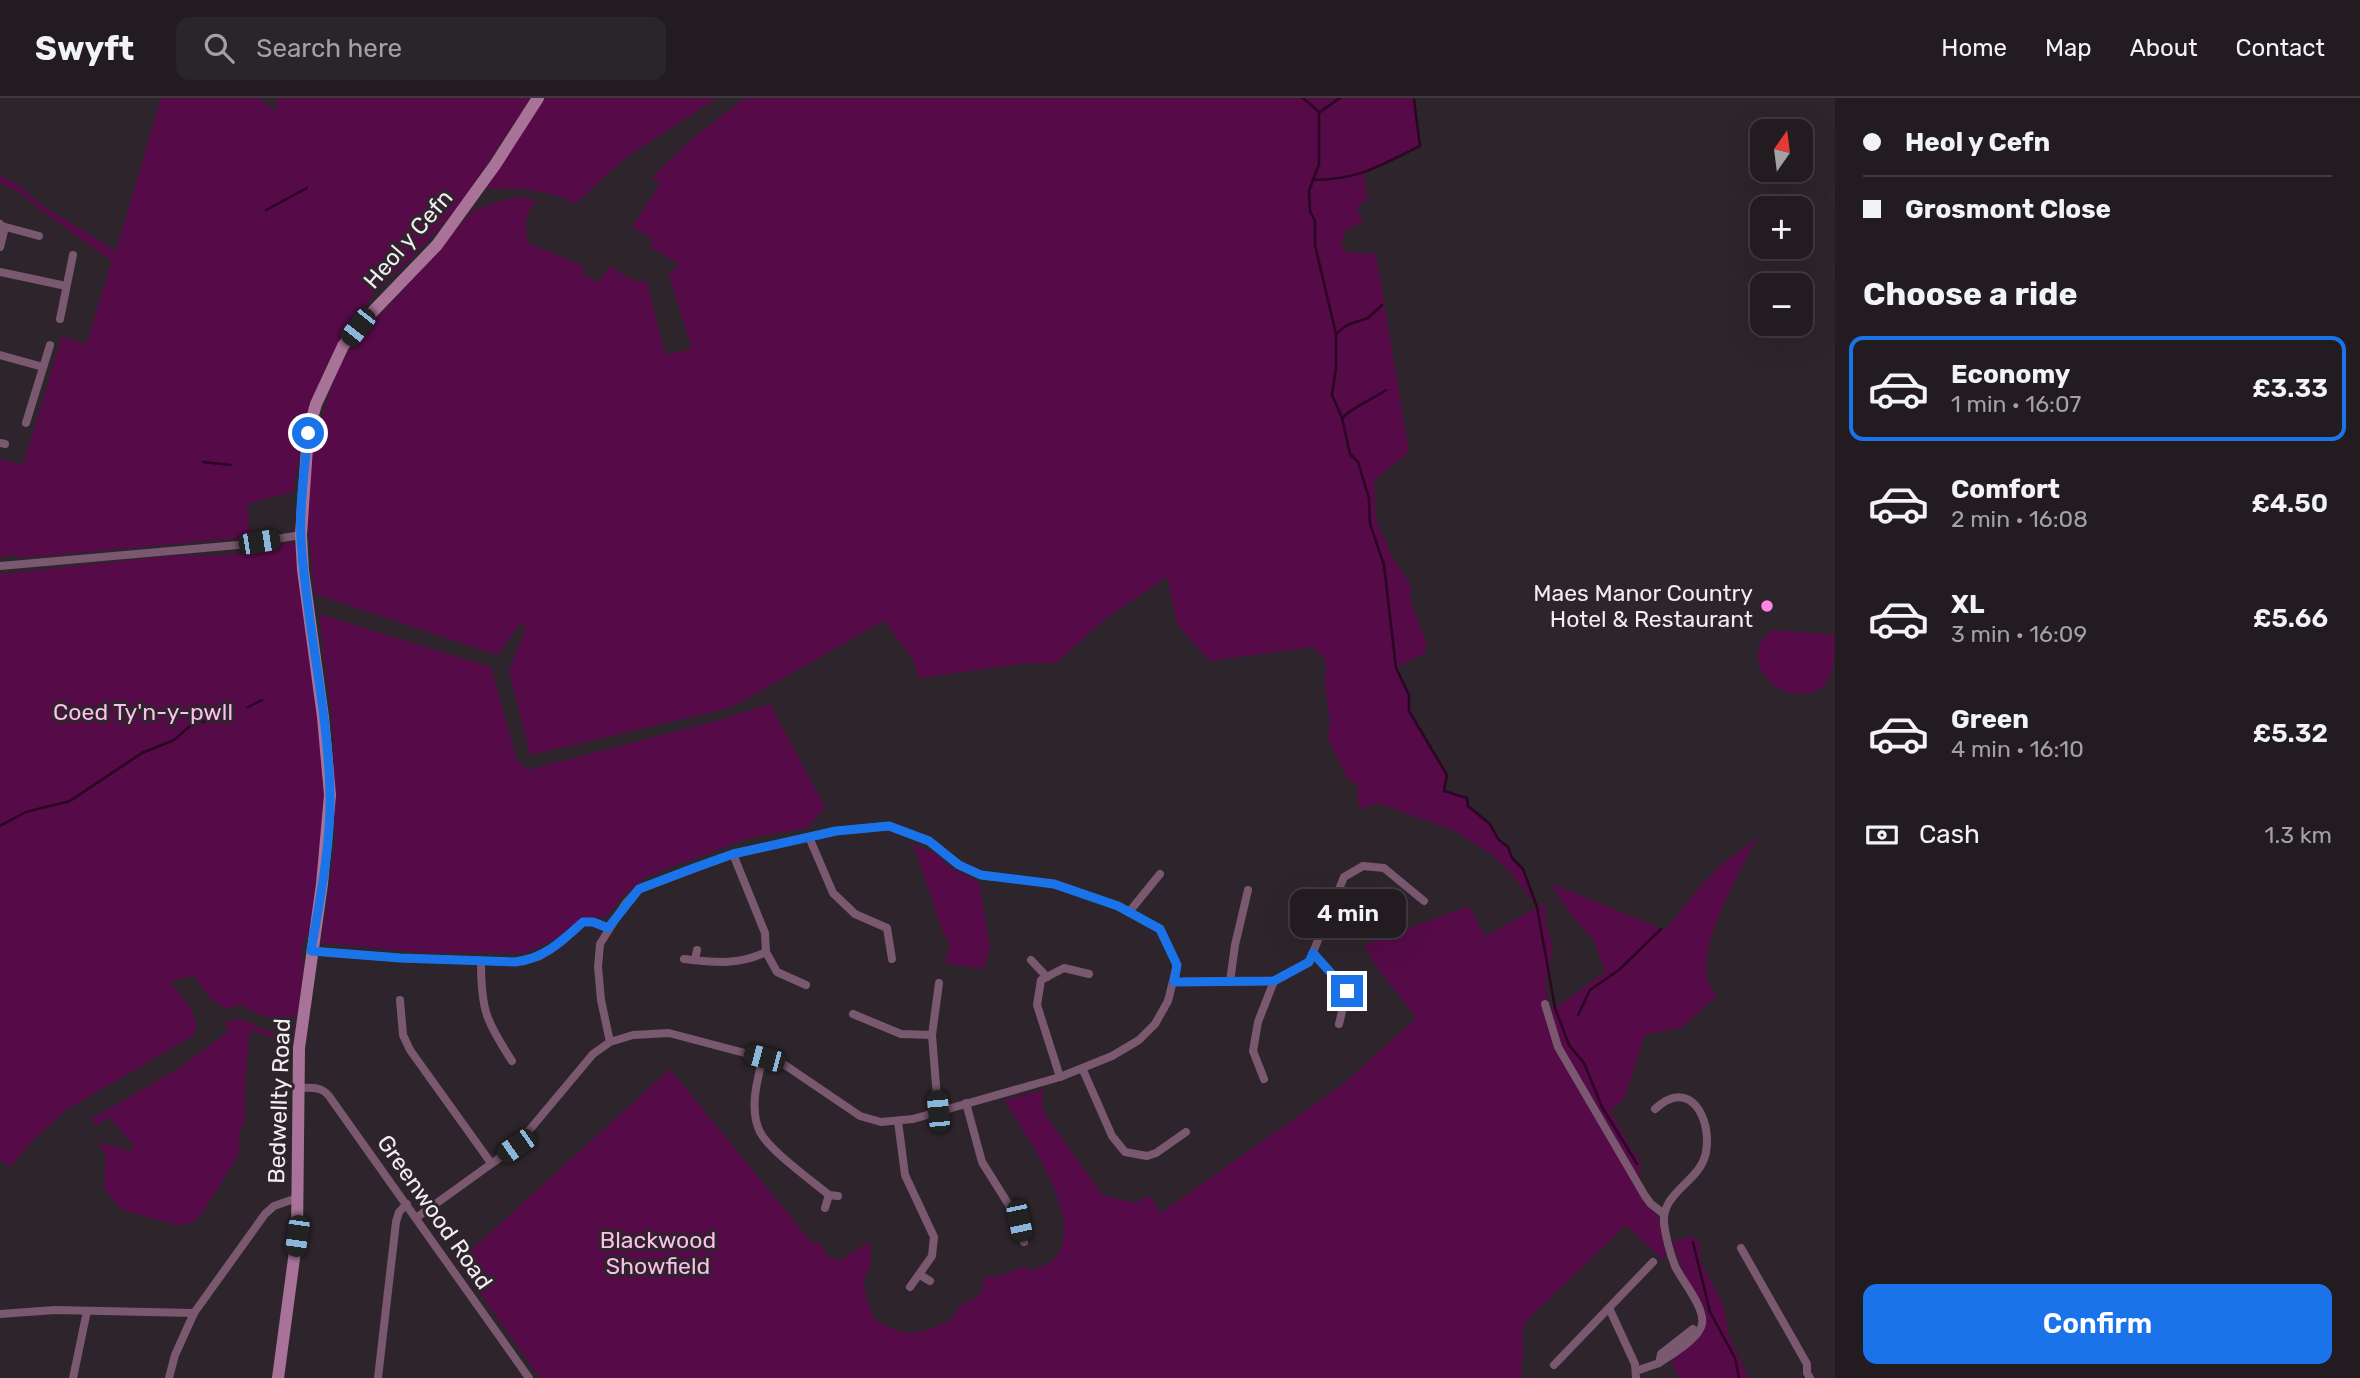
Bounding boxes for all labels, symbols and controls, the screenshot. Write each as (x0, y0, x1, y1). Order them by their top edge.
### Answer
search box (176, 17, 666, 80)
text: Swyft (35, 29, 134, 68)
icon: search (200, 29, 238, 67)
text: Search here (256, 33, 402, 64)
text: Home (1941, 34, 2007, 62)
text: Map (2045, 34, 2092, 62)
text: About (2130, 34, 2198, 62)
text: Contact (2236, 34, 2325, 62)
north arrow (1750, 119, 1813, 182)
map controls (1750, 119, 1813, 336)
text: Heol y Cefn (1905, 127, 2050, 158)
street label: Heol y Cefn (358, 184, 458, 294)
text: Grosmont Close (1905, 194, 2111, 225)
button: + (1750, 196, 1813, 259)
button: − (1750, 273, 1813, 336)
text: Choose a ride (1863, 275, 2077, 313)
car (337, 304, 380, 350)
icon: car (1867, 357, 1930, 420)
text: Economy (1951, 359, 2070, 390)
text: £3.33 (2252, 373, 2328, 404)
text: 1 min · 16:07 (1951, 390, 2081, 418)
route start (292, 417, 324, 449)
icon: car (1867, 472, 1930, 535)
text: Comfort (1951, 474, 2060, 505)
text: £4.50 (2251, 488, 2328, 519)
text: 2 min · 16:08 (1951, 505, 2088, 533)
car (237, 528, 282, 556)
place label: Maes Manor Country Hotel & Restaurant (1533, 579, 1753, 633)
icon: car (1867, 587, 1930, 650)
text: XL (1951, 589, 1984, 620)
marker: Maes Manor Country Hotel & Restaurant (1759, 598, 1775, 614)
text: £5.66 (2253, 603, 2328, 634)
text: 3 min · 16:09 (1951, 620, 2087, 648)
park label: Coed Ty'n-y-pwll (53, 698, 233, 726)
icon: car (1867, 702, 1930, 765)
text: Green (1951, 704, 2029, 735)
text: £5.32 (2253, 718, 2328, 749)
text: 4 min · 16:10 (1951, 735, 2084, 763)
icon: cash (1863, 816, 1901, 854)
text: Cash (1919, 819, 1980, 850)
text: 1.3 km (2265, 821, 2332, 849)
callout: 4 min (1289, 890, 1405, 938)
text: 4 min (1317, 899, 1379, 927)
route end (1331, 975, 1363, 1007)
street label: Bedwellty Road (262, 1018, 296, 1184)
car (741, 1042, 788, 1074)
car (926, 1089, 951, 1133)
car (493, 1125, 540, 1167)
street label: Greenwood Road (371, 1129, 499, 1295)
car (1005, 1198, 1034, 1244)
car (284, 1214, 311, 1258)
park label: Blackwood Showfield (600, 1226, 716, 1280)
button: Confirm (1863, 1284, 2332, 1364)

